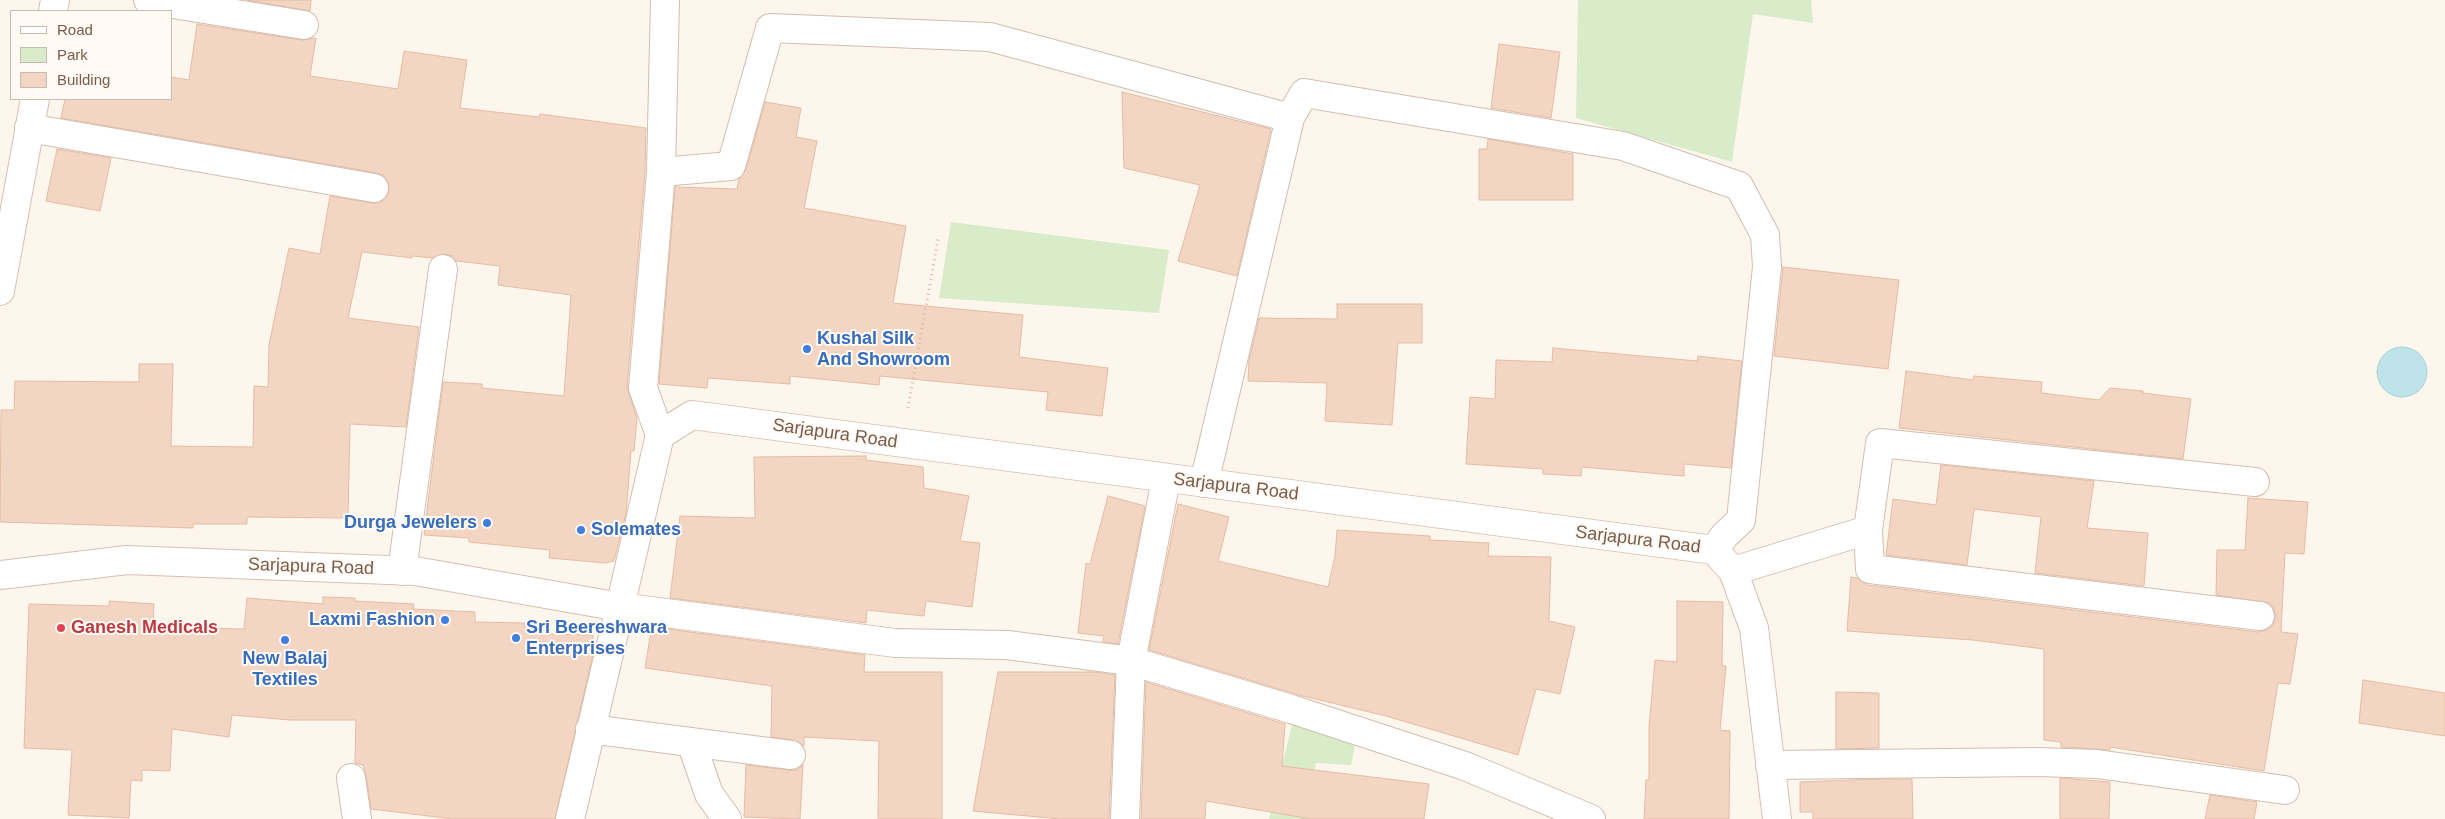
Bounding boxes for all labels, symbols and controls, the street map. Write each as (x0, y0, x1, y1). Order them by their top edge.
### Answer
legend (10, 10, 172, 100)
text: Road (57, 21, 93, 38)
text: Park (57, 46, 88, 63)
text: Building (57, 71, 110, 88)
place label: Kushal Silk And Showroom (817, 328, 950, 370)
marker: Kushal Silk And Showroom (801, 343, 813, 355)
street label: Sarjapura Road (771, 415, 899, 453)
street label: Sarjapura Road (1172, 469, 1300, 505)
place label: Durga Jewelers (344, 512, 477, 534)
marker: Durga Jewelers (481, 517, 493, 529)
place label: Solemates (591, 519, 681, 541)
street label: Sarjapura Road (1574, 522, 1702, 558)
marker: Solemates (575, 524, 587, 536)
street label: Sarjapura Road (248, 554, 374, 580)
place label: Laxmi Fashion (309, 609, 435, 631)
marker: Laxmi Fashion (439, 614, 451, 626)
place label: Ganesh Medicals (71, 617, 218, 639)
place label: Sri Beereshwara Enterprises (526, 617, 667, 660)
marker: Ganesh Medicals (55, 622, 67, 634)
marker: Sri Beereshwara Enterprises (510, 632, 522, 644)
marker: New Balaj Textiles (279, 634, 291, 646)
place label: New Balaj Textiles (242, 648, 328, 691)

